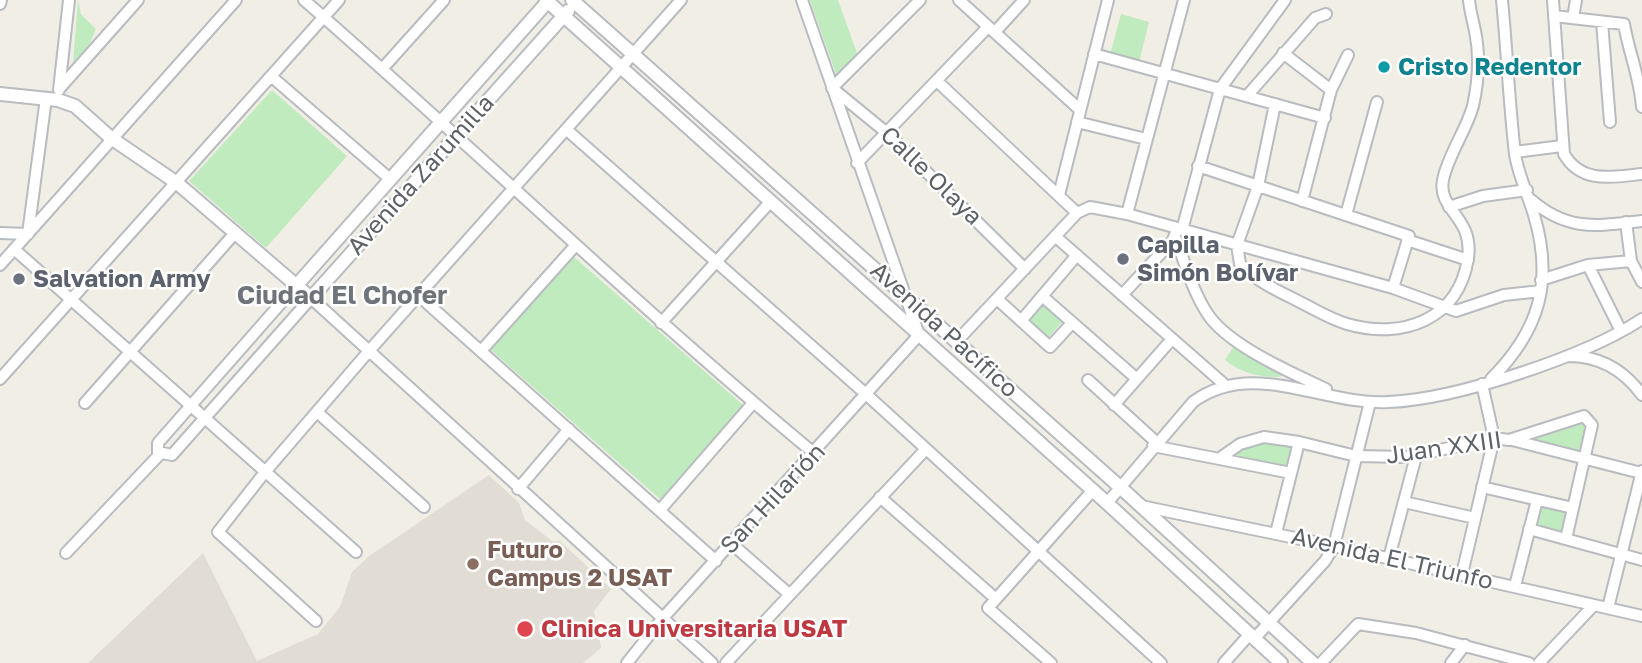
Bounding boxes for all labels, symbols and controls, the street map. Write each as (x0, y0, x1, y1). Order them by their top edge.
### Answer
place label: Cristo Redentor (1398, 53, 1582, 81)
marker: Cristo Redentor (1376, 59, 1392, 75)
street label: Avenida Zarumilla (342, 89, 500, 261)
street label: Calle Olaya (874, 121, 988, 231)
place label: Capilla Simón Bolívar (1137, 231, 1298, 287)
marker: Capilla Simón Bolívar (1115, 251, 1131, 267)
street label: Avenida Pacífico (864, 256, 1024, 404)
place label: Salvation Army (33, 265, 211, 293)
marker: Salvation Army (11, 271, 27, 287)
district label: Ciudad El Chofer (237, 280, 447, 312)
street label: Juan XXIII (1384, 426, 1504, 470)
street label: San Hilarión (715, 438, 831, 560)
street label: Avenida El Triunfo (1288, 522, 1496, 596)
place label: Futuro Campus 2 USAT (487, 536, 672, 592)
marker: Futuro Campus 2 USAT (465, 556, 481, 572)
place label: Clinica Universitaria USAT (541, 615, 847, 643)
marker: Clinica Universitaria USAT (515, 619, 535, 639)

